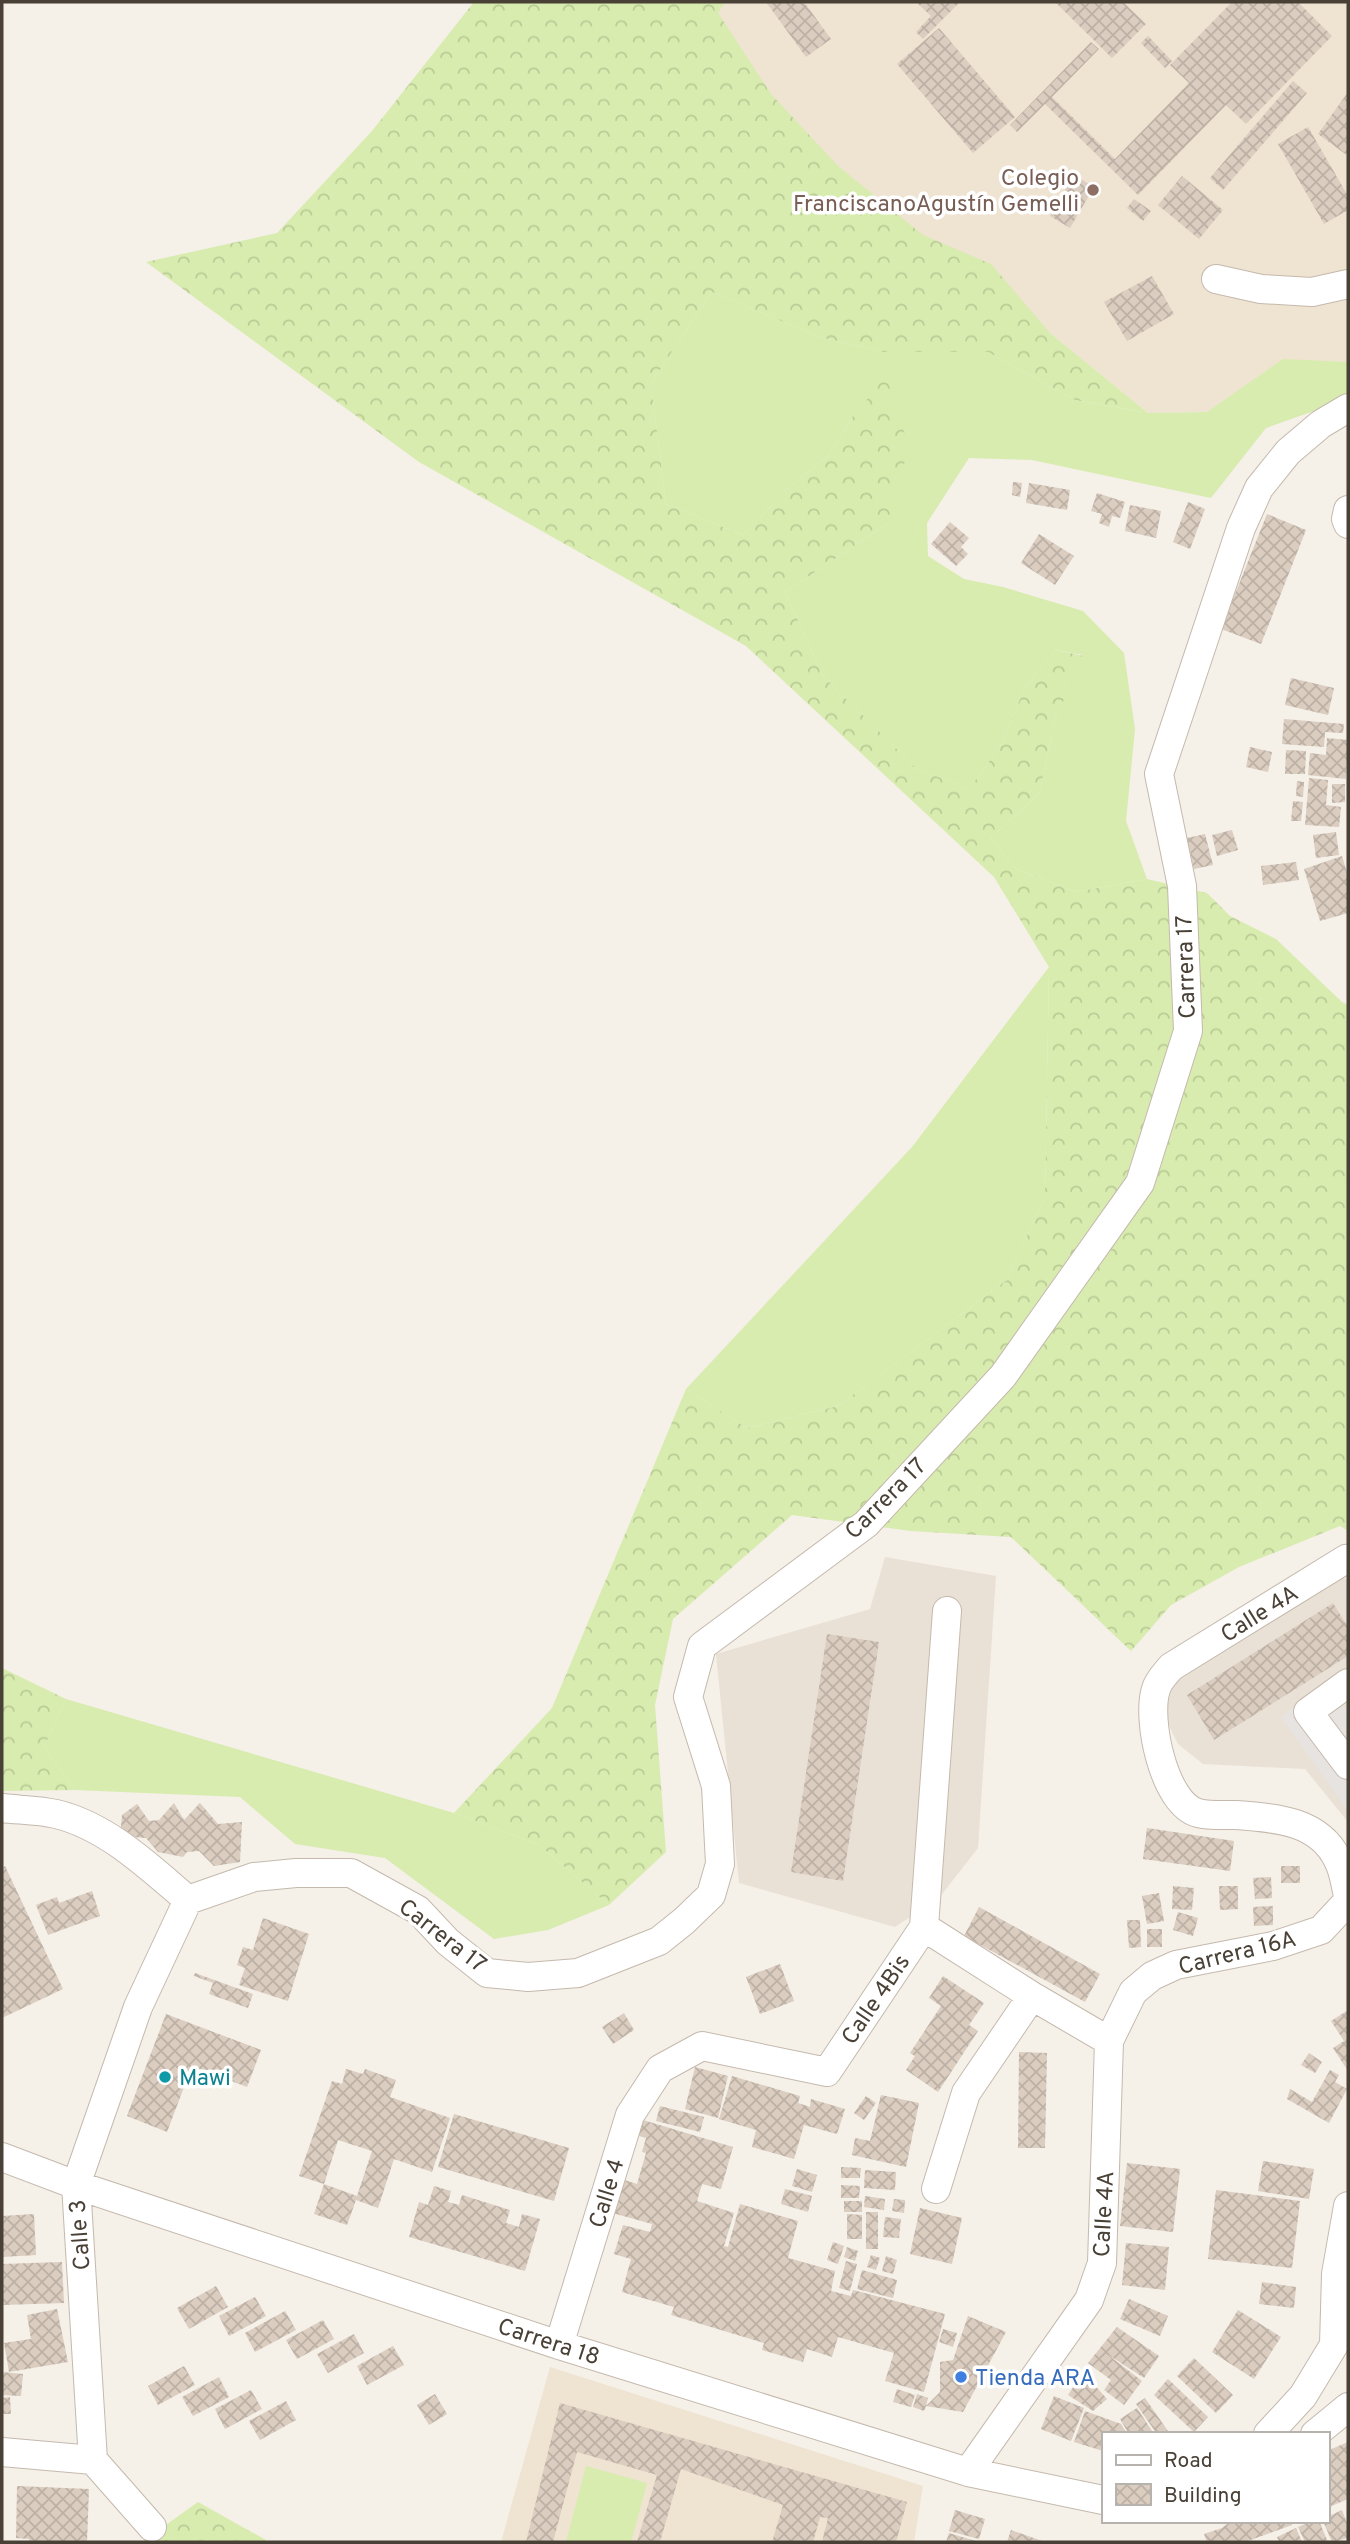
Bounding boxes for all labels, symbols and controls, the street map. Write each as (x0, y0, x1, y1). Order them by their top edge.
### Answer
place label: Colegio FranciscanoAgustín Gemelli (793, 165, 1079, 220)
marker: Colegio FranciscanoAgustín Gemelli (1085, 182, 1101, 198)
street label: Carrera 17 (1171, 915, 1204, 1019)
street label: Carrera 17 (840, 1453, 934, 1547)
street label: Calle 4A (1216, 1580, 1305, 1650)
street label: Carrera 17 (392, 1894, 491, 1980)
street label: Carrera 16A (1176, 1926, 1300, 1983)
street label: Calle 4Bis (836, 1950, 918, 2051)
place label: Mawi (179, 2065, 231, 2094)
marker: Mawi (157, 2069, 173, 2085)
street label: Calle 4 (584, 2155, 633, 2232)
street label: Calle 4A (1089, 2170, 1122, 2258)
street label: Calle 3 (65, 2199, 98, 2271)
street label: Carrera 18 (493, 2313, 603, 2374)
place label: Tienda ARA (975, 2365, 1095, 2394)
marker: Tienda ARA (953, 2369, 969, 2385)
legend (1102, 2432, 1329, 2523)
text: Road (1164, 2448, 1213, 2475)
text: Building (1164, 2483, 1242, 2510)

